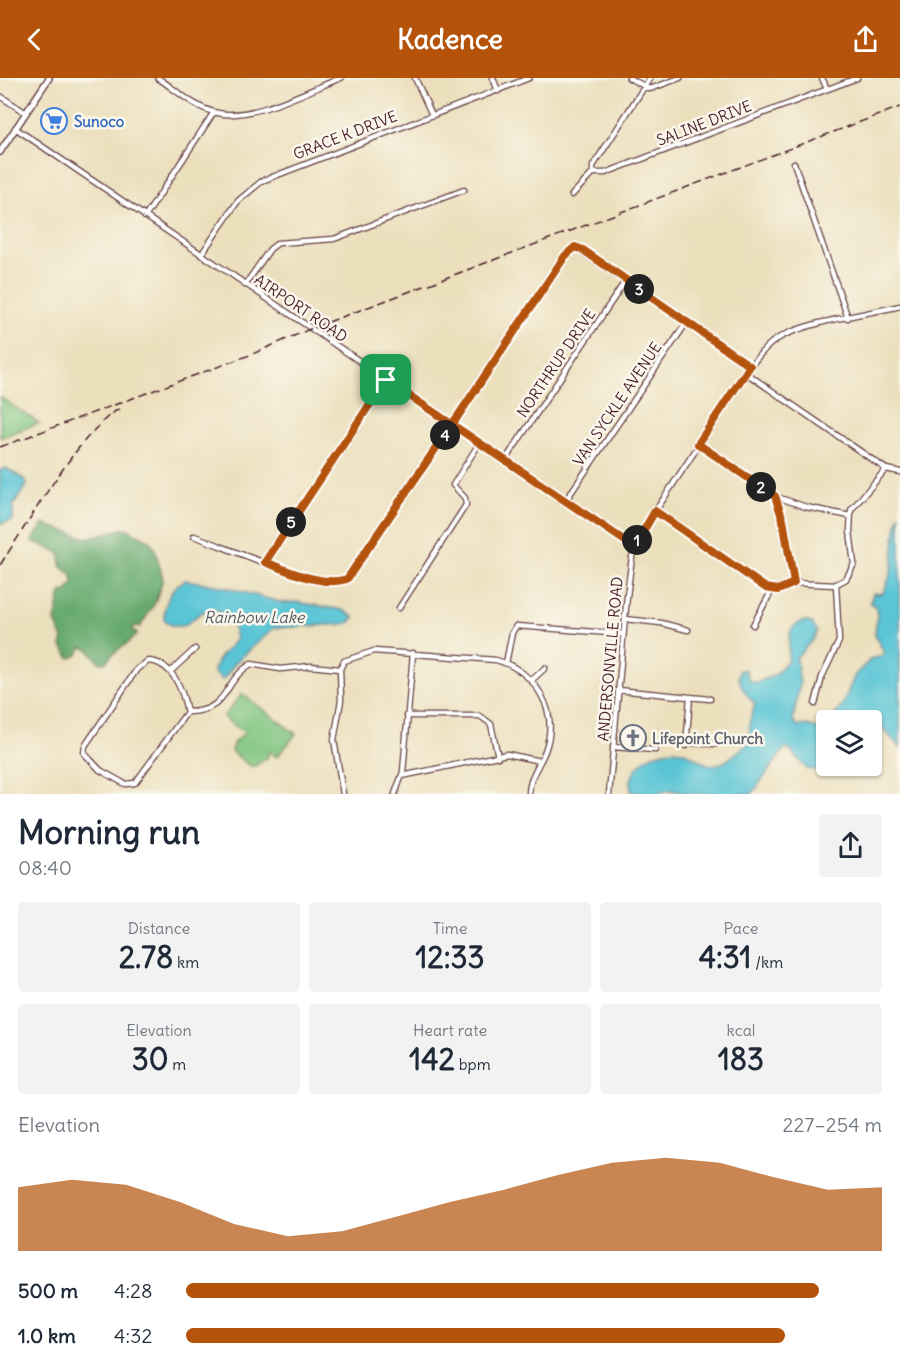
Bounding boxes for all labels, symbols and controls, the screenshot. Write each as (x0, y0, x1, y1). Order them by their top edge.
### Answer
text: Kadence (397, 22, 503, 56)
icon: back (18, 23, 51, 56)
icon: share (849, 23, 882, 56)
street label: SALINE DRIVE (654, 96, 754, 150)
supermarket icon: Sunoco (39, 106, 69, 136)
street label: GRACE K DRIVE (290, 106, 400, 164)
place label: Sunoco (74, 112, 125, 131)
street label: AIRPORT ROAD (251, 270, 351, 346)
pin: 3 (624, 274, 654, 304)
text: 3 (634, 279, 644, 299)
street label: NORTHRUP DRIVE (513, 305, 600, 421)
street label: VAN SYCKLE AVENUE (568, 338, 666, 470)
pin (360, 354, 411, 405)
icon: arrive (369, 363, 402, 396)
pin: 4 (430, 420, 460, 450)
text: 4 (440, 425, 450, 445)
pin: 2 (746, 472, 776, 502)
text: 2 (757, 477, 765, 497)
pin: 5 (276, 507, 306, 537)
text: 5 (286, 512, 296, 532)
pin: 1 (622, 525, 652, 555)
text: 1 (634, 530, 640, 550)
street label: ANDERSONVILLE ROAD (593, 576, 627, 742)
water label: Rainbow Lake (204, 607, 306, 627)
map controls (816, 710, 882, 776)
button: layers (816, 710, 882, 776)
church icon: Lifepoint Church (618, 723, 648, 753)
place label: Lifepoint Church (652, 729, 763, 749)
text: Morning run (18, 811, 200, 853)
button: share (819, 814, 882, 877)
text: 08:40 (18, 855, 72, 880)
text: Distance (128, 918, 190, 938)
text: Time (433, 918, 467, 938)
text: Pace (724, 918, 758, 938)
text: 2.78 (119, 938, 173, 976)
text: 12:33 (415, 938, 485, 976)
text: 4:31 (699, 938, 751, 976)
text: km (173, 952, 199, 972)
text: /km (751, 952, 783, 972)
text: Elevation (126, 1020, 192, 1040)
text: Heart rate (413, 1020, 487, 1040)
text: kcal (727, 1020, 755, 1040)
text: 30 (132, 1040, 168, 1078)
text: 142 (409, 1040, 455, 1078)
text: 183 (718, 1040, 764, 1078)
text: m (168, 1054, 186, 1074)
text: bpm (455, 1054, 491, 1074)
text: Elevation (18, 1112, 100, 1137)
text: 227–254 m (783, 1112, 882, 1137)
text: 500 m (18, 1278, 78, 1303)
text: 4:28 (114, 1278, 153, 1303)
text: 1.0 km (18, 1323, 76, 1348)
text: 4:32 (114, 1323, 152, 1348)

